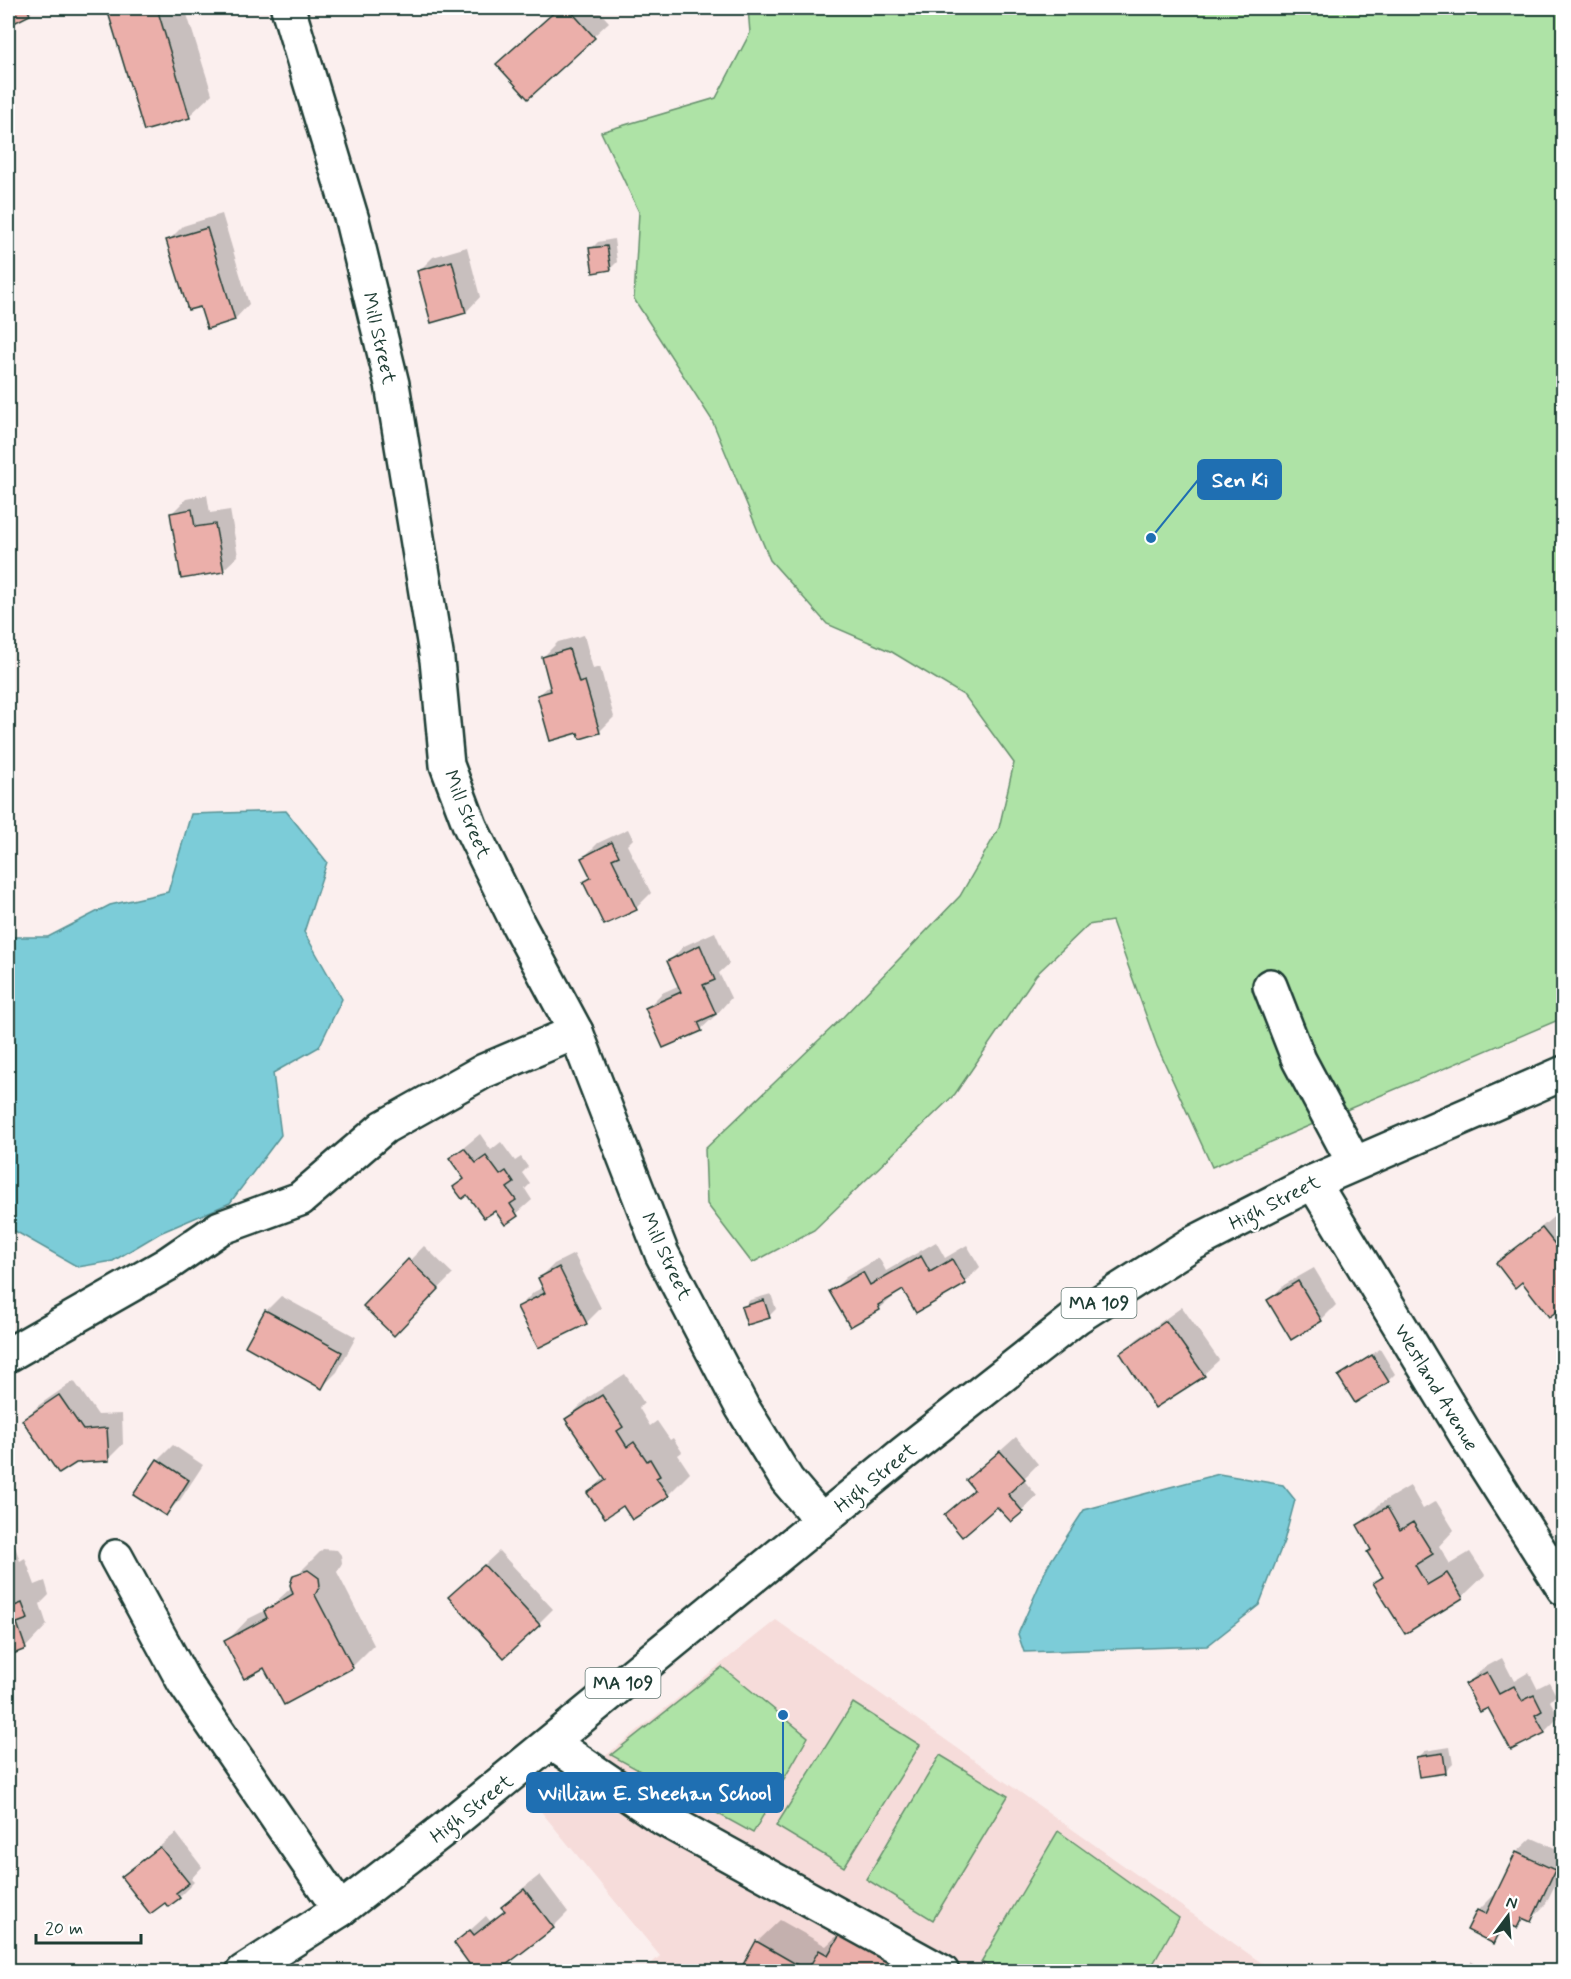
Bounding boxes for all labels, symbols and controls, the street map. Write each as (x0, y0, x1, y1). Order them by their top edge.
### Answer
street label: Mill Street (355, 290, 402, 387)
callout: Sen Ki (1198, 460, 1281, 499)
text: Sen Ki (1212, 467, 1268, 495)
street label: Mill Street (437, 766, 497, 863)
street label: High Street (1225, 1169, 1326, 1240)
street label: Mill Street (634, 1209, 698, 1305)
road number: MA 109 (1062, 1288, 1136, 1318)
street label: Westland Avenue (1387, 1319, 1484, 1456)
street label: High Street (829, 1436, 924, 1521)
road number: MA 109 (586, 1668, 660, 1698)
street label: High Street (425, 1768, 521, 1852)
callout: William E. Sheehan School (527, 1773, 783, 1812)
text: William E. Sheehan School (537, 1780, 772, 1808)
north arrow (1478, 1886, 1538, 1946)
text: N (1504, 1891, 1520, 1915)
scale bar (36, 1907, 141, 1945)
text: 20 m (45, 1917, 83, 1941)

